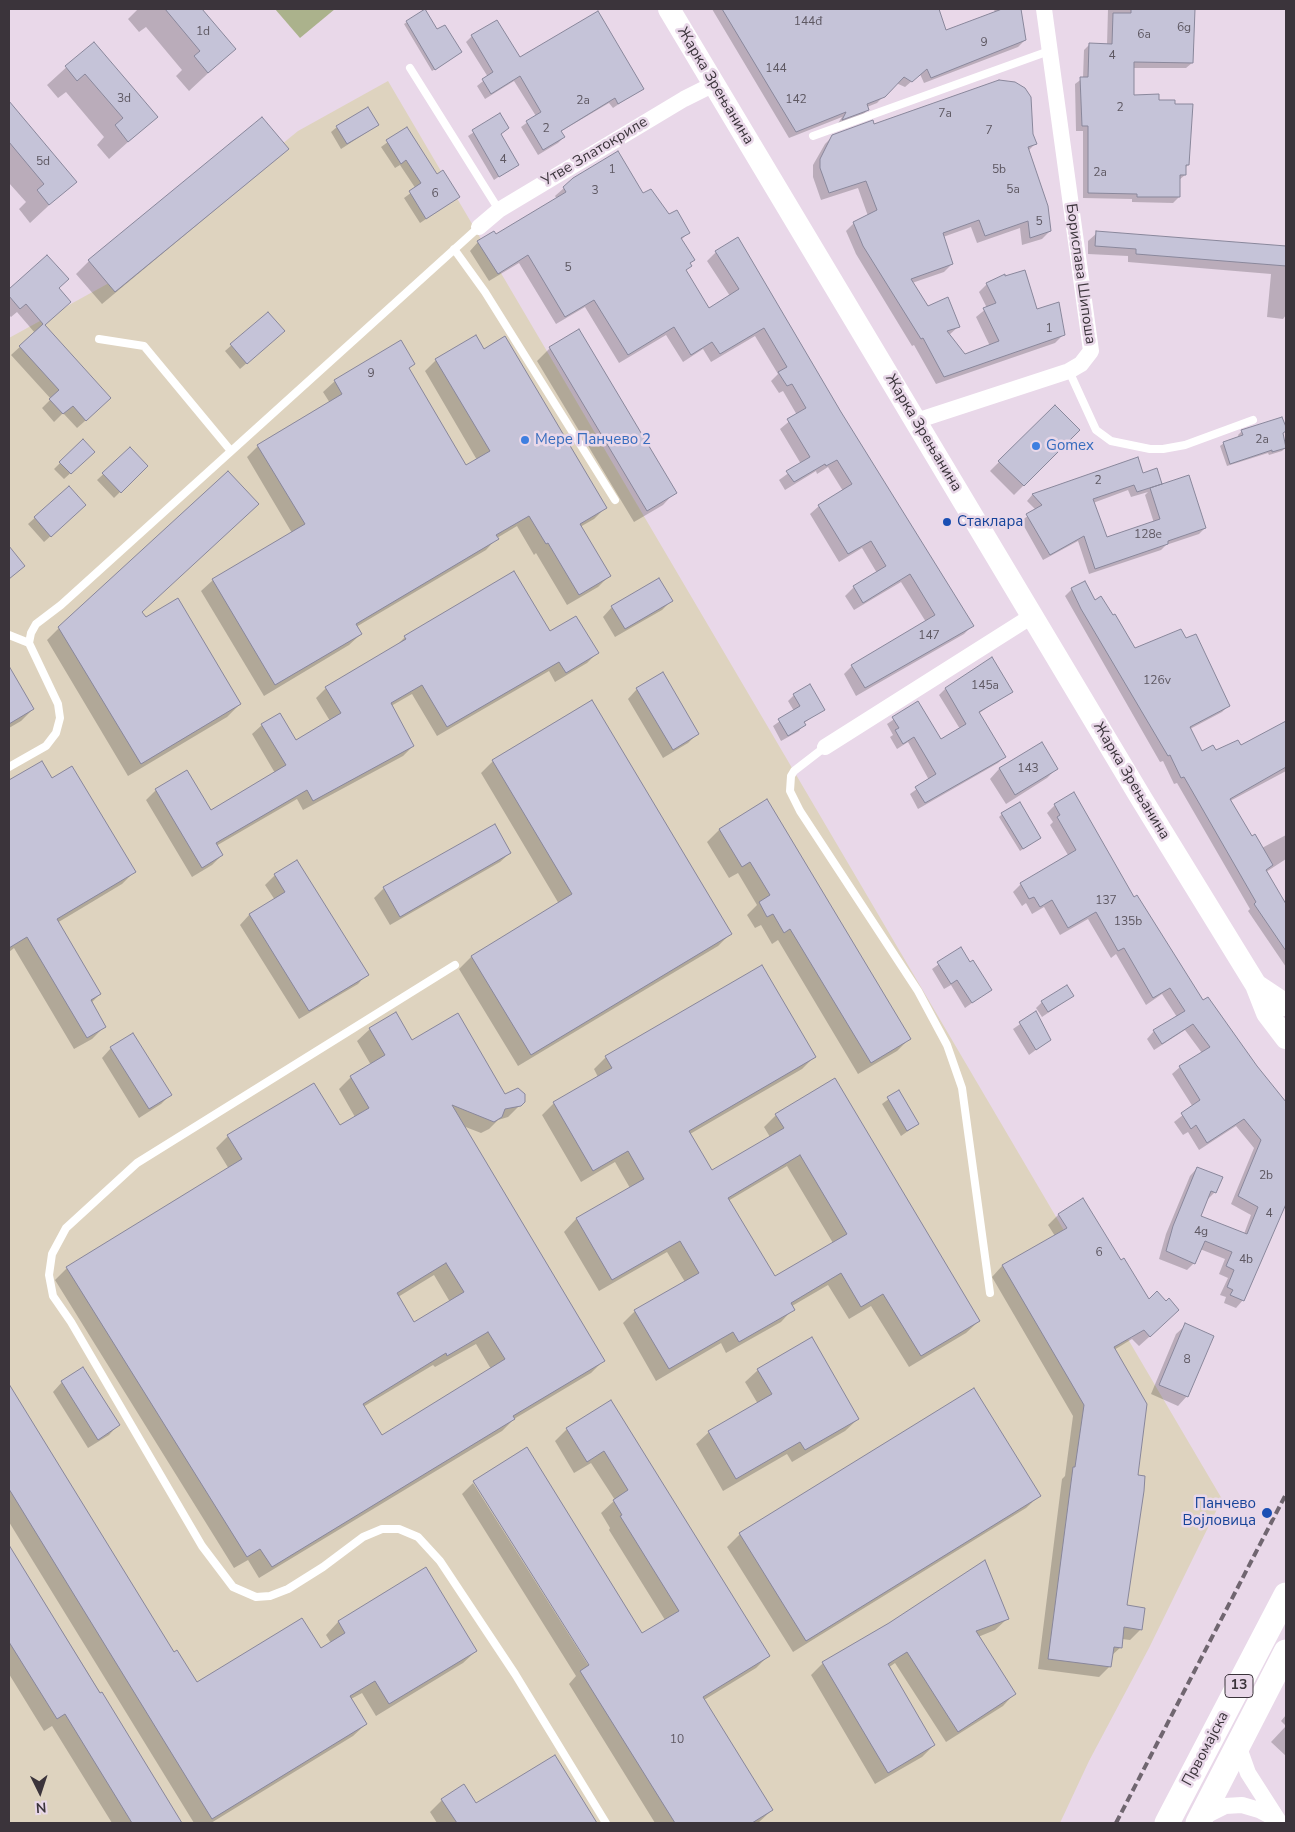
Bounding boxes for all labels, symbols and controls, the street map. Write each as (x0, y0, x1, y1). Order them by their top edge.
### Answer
house number: 144đ (794, 15, 822, 29)
house number: 6g (1177, 21, 1191, 35)
street label: Жарка Зрењанина (673, 24, 757, 148)
house number: 1d (196, 25, 210, 39)
house number: 6a (1137, 28, 1151, 42)
house number: 9 (980, 36, 988, 50)
house number: 4 (1108, 49, 1116, 63)
house number: 144 (765, 62, 787, 76)
house number: 3d (117, 92, 131, 106)
house number: 142 (785, 93, 807, 107)
house number: 2a (576, 94, 590, 108)
house number: 2 (1116, 101, 1124, 115)
house number: 7a (938, 107, 952, 121)
street label: Утве Златокриле (539, 113, 651, 191)
house number: 2 (542, 122, 550, 136)
house number: 7 (985, 124, 993, 138)
house number: 4 (499, 153, 507, 167)
house number: 5d (36, 155, 50, 169)
house number: 1 (608, 163, 616, 177)
house number: 5b (992, 163, 1006, 177)
house number: 2a (1093, 166, 1107, 180)
house number: 5a (1006, 183, 1020, 197)
house number: 3 (591, 184, 599, 198)
house number: 6 (431, 187, 439, 201)
street label: Борислава Шипоша (1061, 203, 1099, 345)
house number: 5 (1035, 215, 1043, 229)
house number: 5 (564, 261, 572, 275)
house number: 1 (1045, 322, 1053, 336)
house number: 9 (367, 367, 375, 381)
street label: Жарка Зрењанина (881, 371, 965, 495)
place label: Мере Панчево 2 (535, 431, 651, 449)
house number: 2a (1255, 433, 1269, 447)
marker: Мере Панчево 2 (519, 434, 531, 446)
place label: Gomex (1046, 437, 1094, 455)
marker: Gomex (1030, 440, 1042, 452)
house number: 2 (1094, 474, 1102, 488)
place label: Стаклара (957, 513, 1023, 531)
marker: Стаклара (941, 516, 953, 528)
house number: 128e (1134, 528, 1162, 542)
house number: 147 (918, 629, 940, 643)
house number: 126v (1143, 674, 1171, 688)
house number: 145a (971, 679, 999, 693)
street label: Жарка Зрењанина (1089, 719, 1173, 843)
house number: 143 (1017, 762, 1039, 776)
house number: 137 (1095, 894, 1117, 908)
house number: 135b (1114, 915, 1142, 929)
house number: 2b (1259, 1169, 1273, 1183)
house number: 4 (1265, 1207, 1273, 1221)
house number: 4g (1194, 1225, 1208, 1239)
house number: 6 (1095, 1246, 1103, 1260)
house number: 4b (1239, 1253, 1253, 1267)
house number: 8 (1183, 1353, 1191, 1367)
place label: Панчево Војловица (1183, 1495, 1256, 1530)
marker: Панчево Војловица (1260, 1506, 1274, 1520)
road number: 13 (1225, 1674, 1253, 1698)
street label: Првомајска (1179, 1709, 1233, 1789)
house number: 10 (670, 1733, 684, 1747)
north arrow (15, 1767, 65, 1817)
text: N (35, 1798, 47, 1817)

